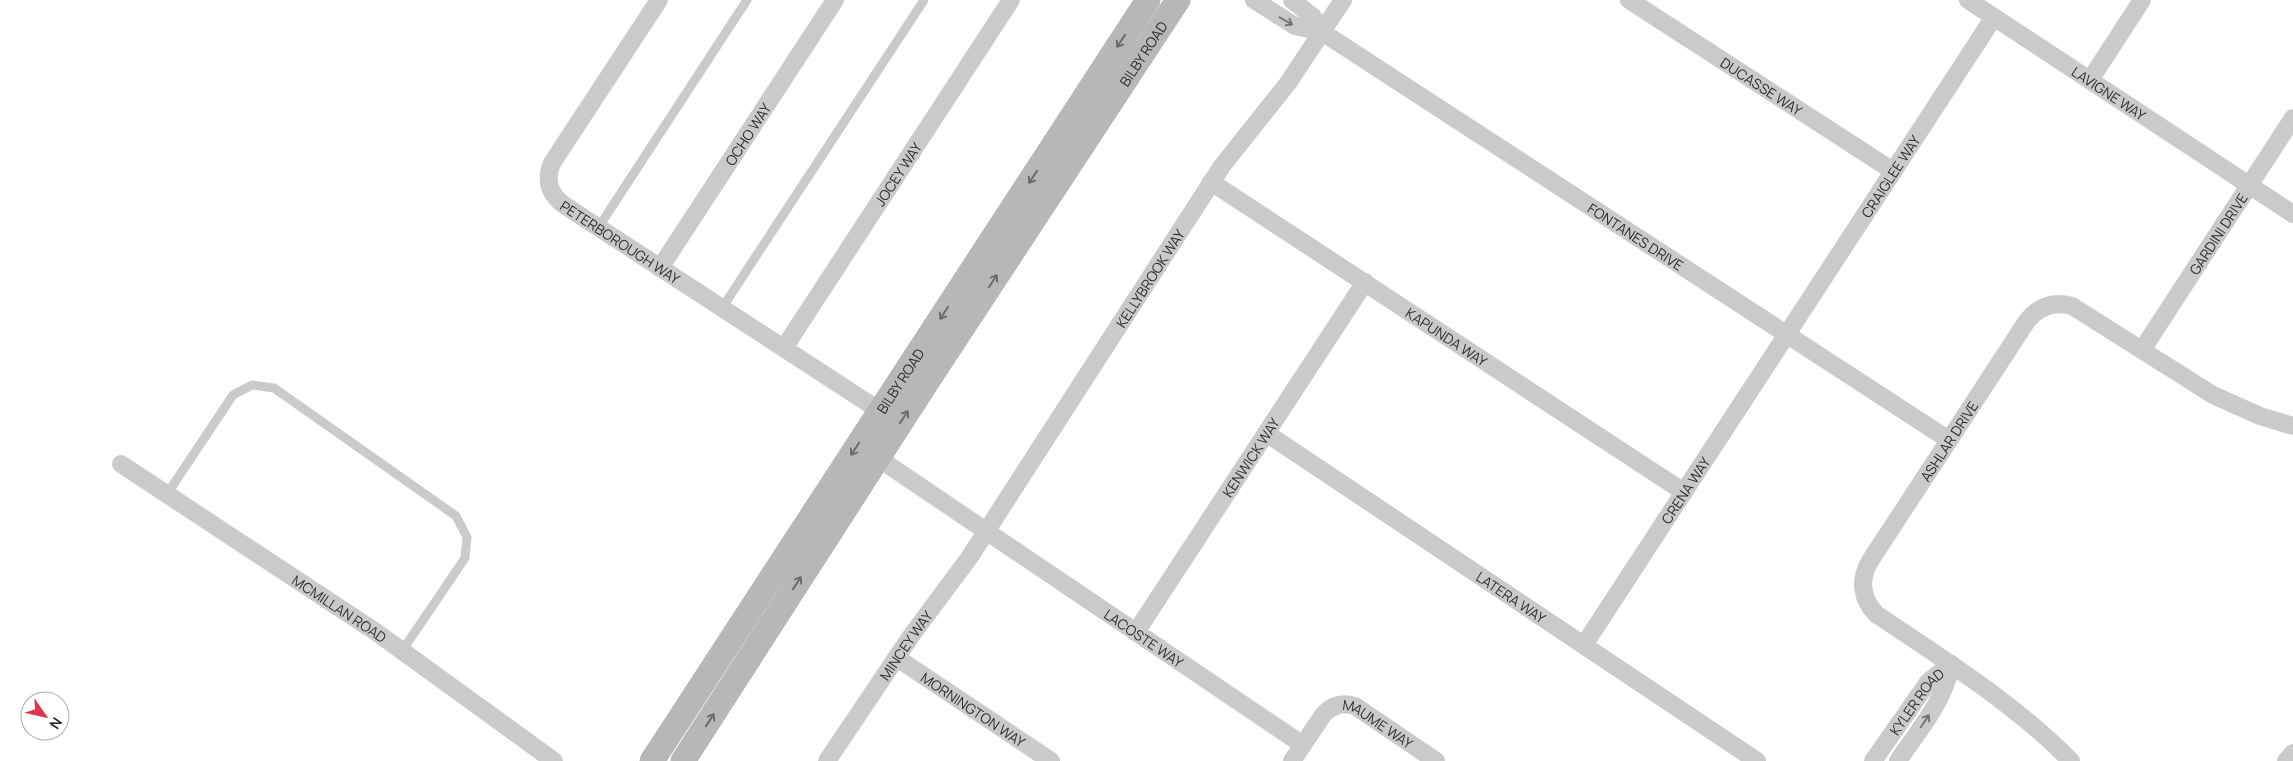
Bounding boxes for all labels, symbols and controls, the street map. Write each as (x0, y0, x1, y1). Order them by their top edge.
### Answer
one-way arrow (1279, 16, 1293, 26)
street label: BILBY ROAD (1115, 17, 1171, 90)
one-way arrow (1116, 34, 1127, 48)
street label: DUCASSE WAY (1717, 52, 1806, 119)
street label: LAVIGNE WAY (2068, 62, 2150, 124)
street label: OCHO WAY (720, 99, 775, 169)
street label: CRAIGLEE WAY (1856, 131, 1924, 221)
street label: JOCEY WAY (870, 138, 926, 209)
one-way arrow (1028, 170, 1038, 184)
street label: GARDINI DRIVE (2184, 189, 2251, 278)
street label: PETERBOROUGH WAY (557, 196, 684, 288)
street label: FONTANES DRIVE (1584, 198, 1687, 274)
street label: KELLYBROOK WAY (1111, 225, 1189, 331)
one-way arrow (988, 274, 998, 288)
street label: KAPUNDA WAY (1402, 303, 1491, 370)
one-way arrow (939, 306, 949, 320)
street label: BILBY ROAD (872, 344, 928, 417)
street label: ASHLAR DRIVE (1915, 397, 1982, 485)
one-way arrow (899, 410, 909, 424)
street label: KENWICK WAY (1218, 414, 1283, 500)
one-way arrow (850, 442, 860, 456)
street label: CRENA WAY (1656, 453, 1714, 527)
street label: LATERA WAY (1473, 567, 1550, 627)
street label: MCMILLAN ROAD (289, 570, 391, 646)
one-way arrow (793, 577, 803, 591)
street label: LACOSTE WAY (1101, 604, 1187, 671)
street label: MINCEY WAY (875, 606, 936, 684)
street label: KYLER ROAD (1885, 664, 1948, 739)
street label: MORNINGTON WAY (918, 667, 1029, 751)
north arrow (20, 691, 70, 741)
street label: MAUME WAY (1342, 694, 1417, 752)
one-way arrow (704, 713, 715, 727)
text: N (46, 714, 67, 733)
one-way arrow (1920, 714, 1930, 728)

